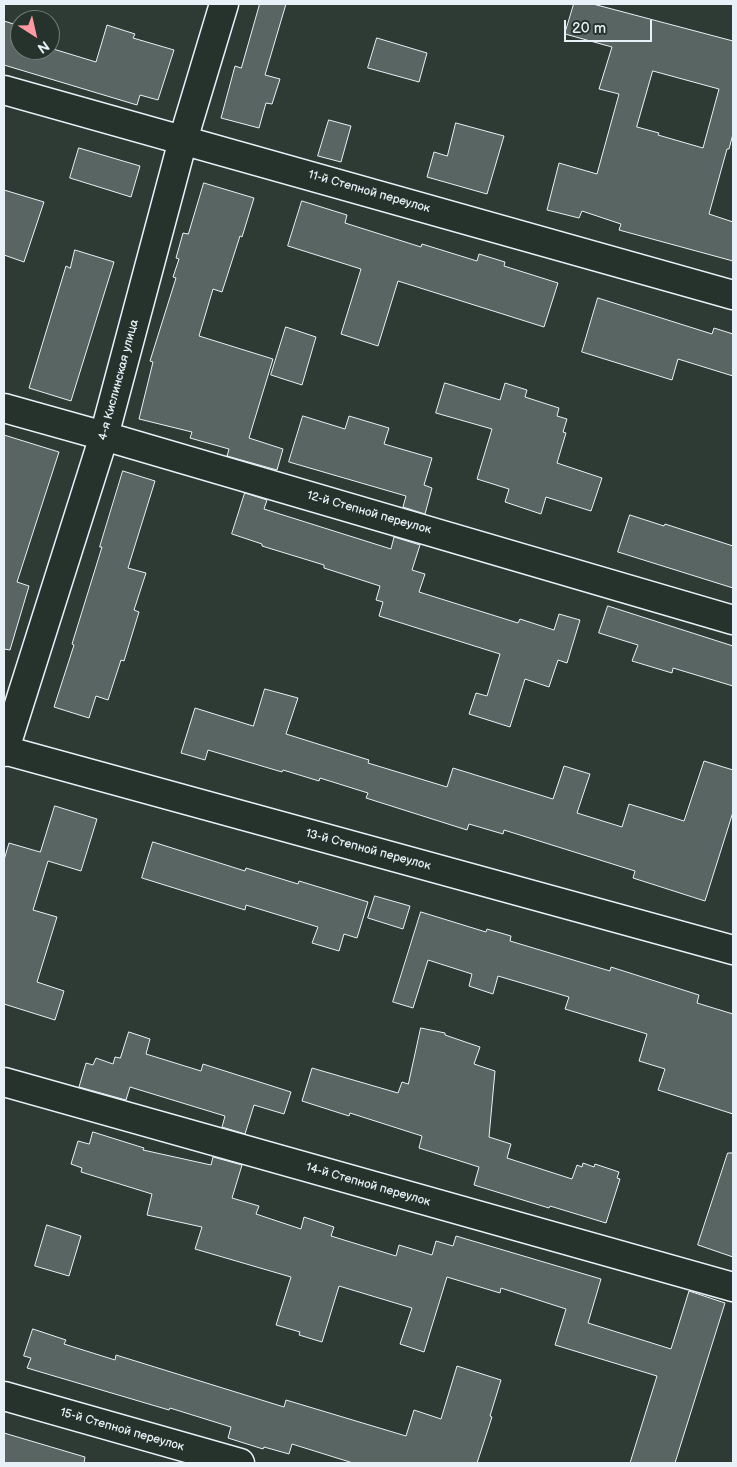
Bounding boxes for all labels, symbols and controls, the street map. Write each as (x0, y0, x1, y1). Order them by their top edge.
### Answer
north arrow (10, 10, 60, 60)
scale bar (567, 10, 654, 42)
text: 20 m (572, 19, 606, 38)
text: N (34, 37, 53, 57)
street label: 11-й Степной переулок (306, 168, 432, 216)
street label: 4-я Кислинская улица (96, 318, 142, 442)
street label: 12-й Степной переулок (305, 488, 433, 538)
street label: 13-й Степной переулок (304, 826, 432, 874)
street label: 14-й Степной переулок (304, 1160, 432, 1210)
street label: 15-й Степной переулок (58, 1405, 186, 1455)

